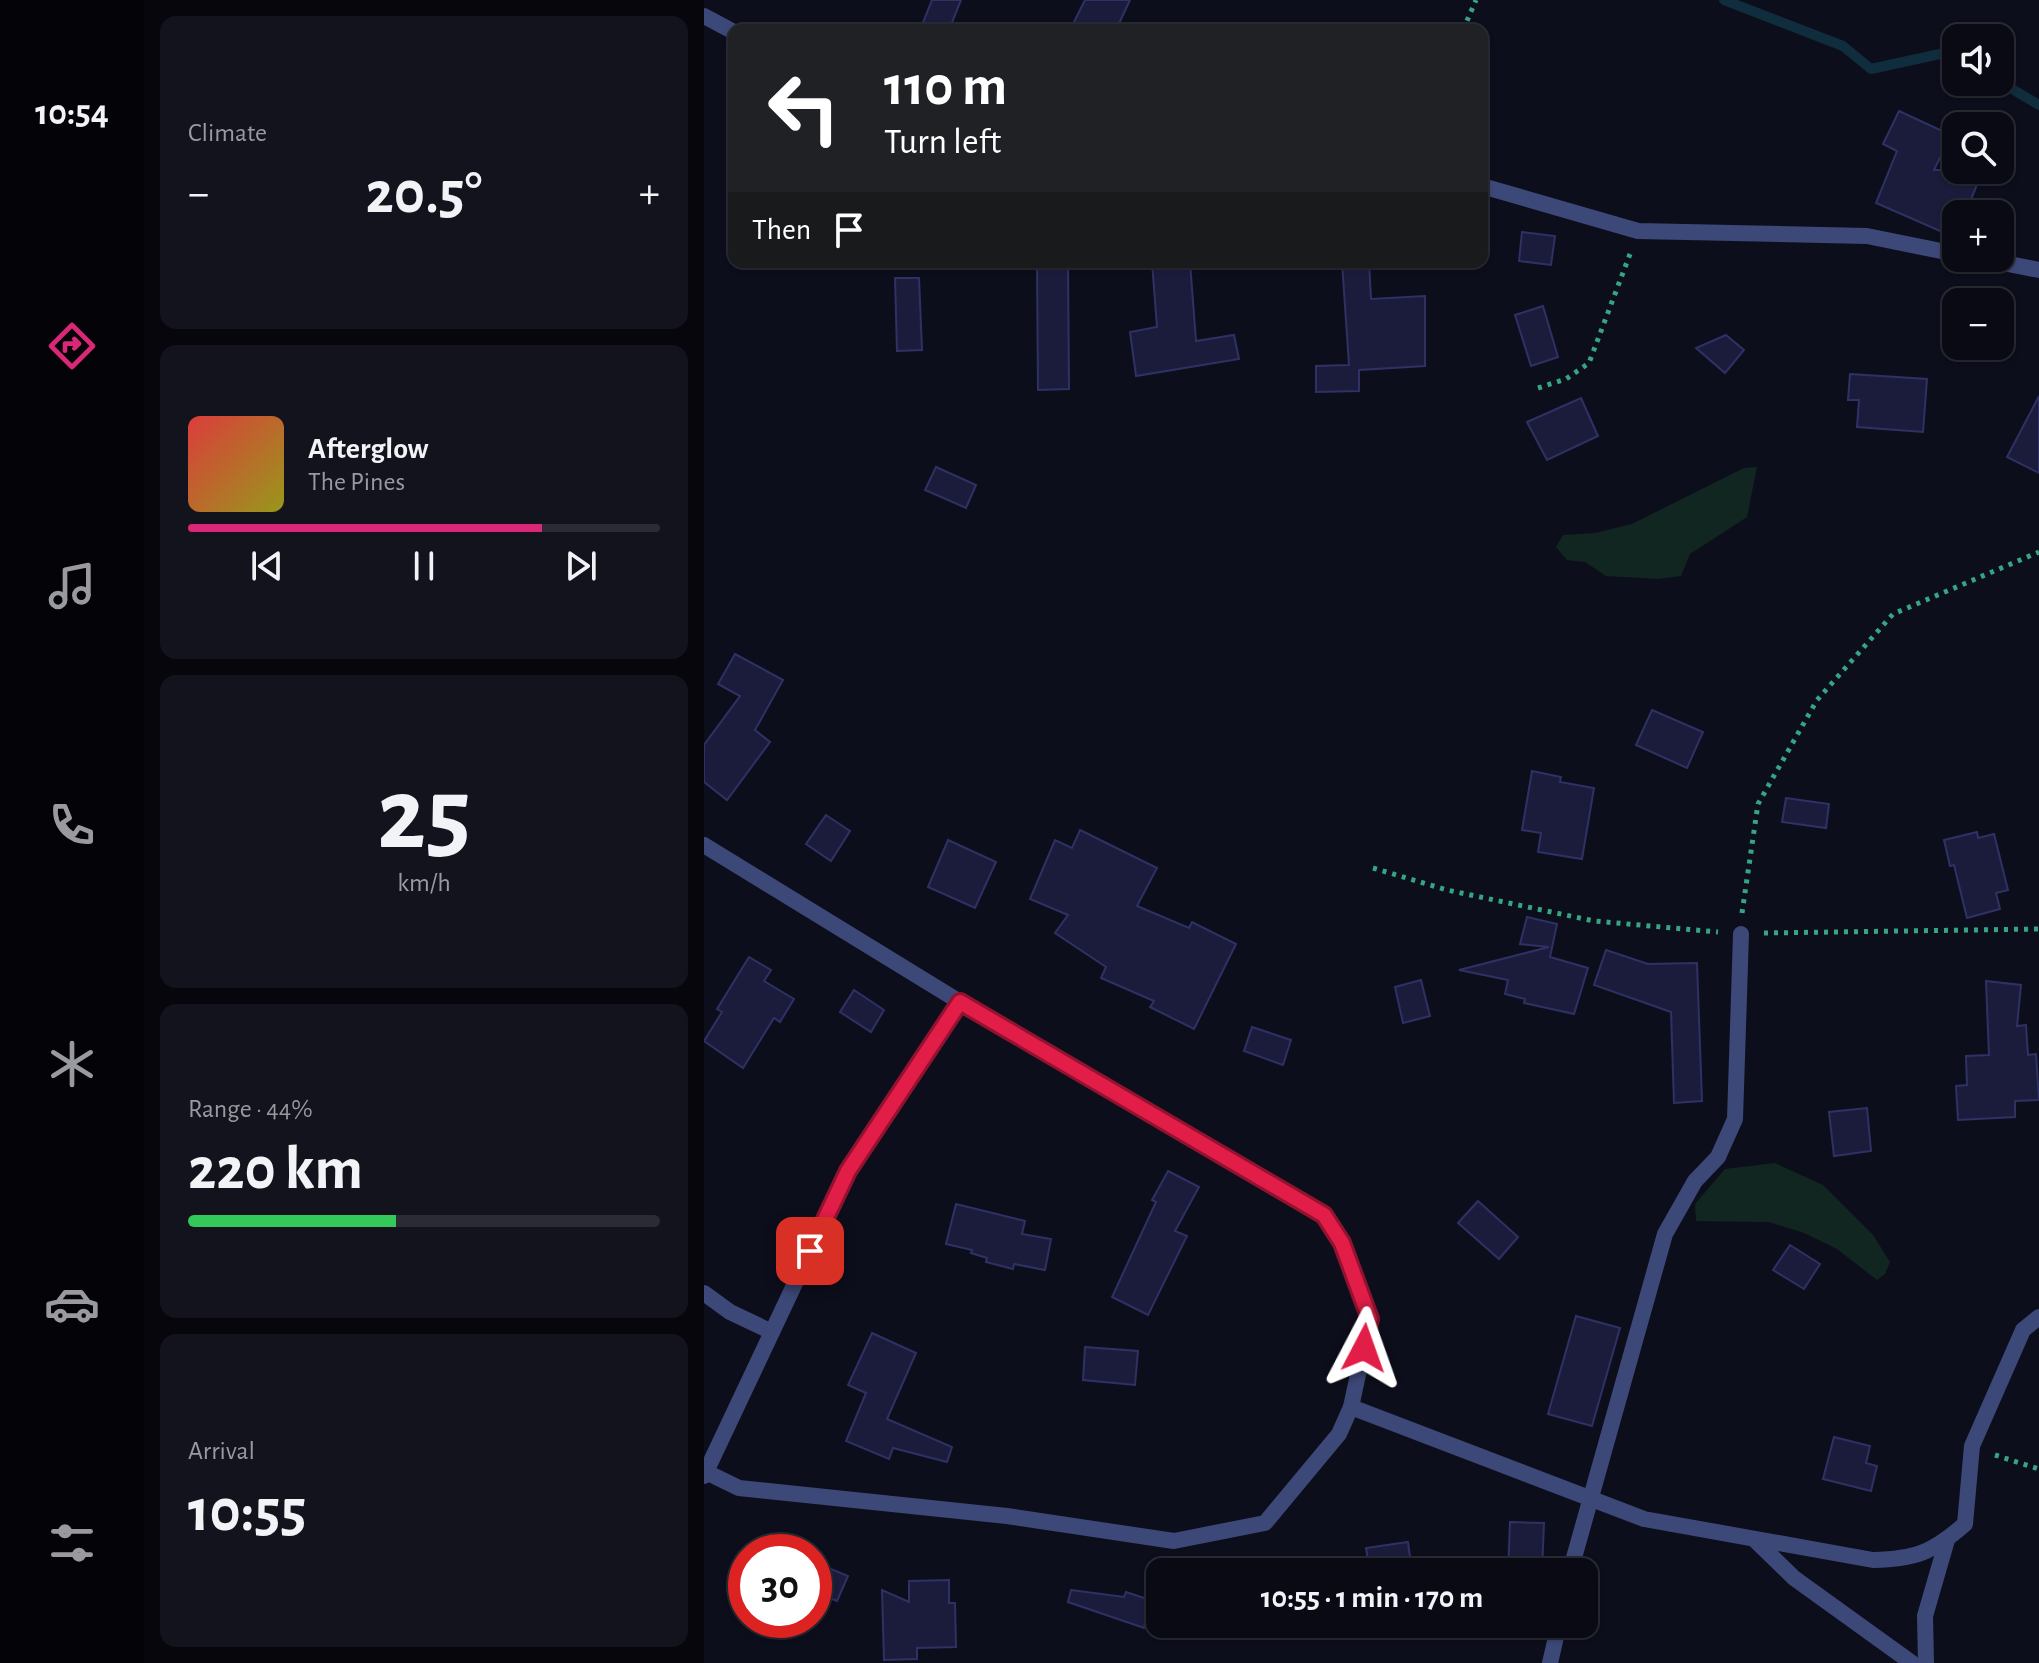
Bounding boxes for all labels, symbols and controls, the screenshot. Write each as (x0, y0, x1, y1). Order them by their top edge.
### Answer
map controls (1942, 24, 2014, 360)
button: sound (1942, 24, 2014, 96)
icon: left (752, 56, 856, 160)
text: 110 m (884, 59, 1007, 115)
text: 10:54 (35, 95, 109, 131)
button: search (1942, 112, 2014, 184)
text: Climate (188, 120, 267, 146)
text: Turn left (884, 124, 1001, 160)
text: 20.5° (366, 164, 482, 224)
text: − (188, 172, 209, 216)
text: + (639, 172, 660, 216)
button: + (1942, 200, 2014, 272)
icon: arrive (827, 208, 871, 252)
text: Then (752, 215, 811, 245)
button: − (1942, 288, 2014, 360)
icon: directions (44, 318, 100, 374)
text: Afterglow (308, 434, 429, 464)
text: The Pines (308, 469, 405, 495)
icon: previous (245, 544, 289, 588)
icon: pause (402, 544, 446, 588)
icon: next (559, 544, 603, 588)
icon: music (44, 558, 100, 614)
text: 25 (377, 764, 471, 868)
icon: phone (44, 797, 100, 853)
text: km/h (397, 870, 451, 896)
icon: climate (44, 1036, 100, 1092)
text: Range · 44% (188, 1096, 313, 1122)
text: 220 km (188, 1140, 363, 1200)
pin (776, 1217, 844, 1285)
icon: arrive (788, 1229, 832, 1273)
icon: car (44, 1276, 100, 1332)
position arrow (1322, 1306, 1406, 1390)
text: Arrival (188, 1438, 255, 1464)
text: 10:55 (188, 1482, 306, 1542)
icon: filters (44, 1515, 100, 1571)
speed limit sign: 30 (728, 1534, 832, 1638)
text: 10:55 · 1 min · 170 m (1261, 1583, 1483, 1613)

